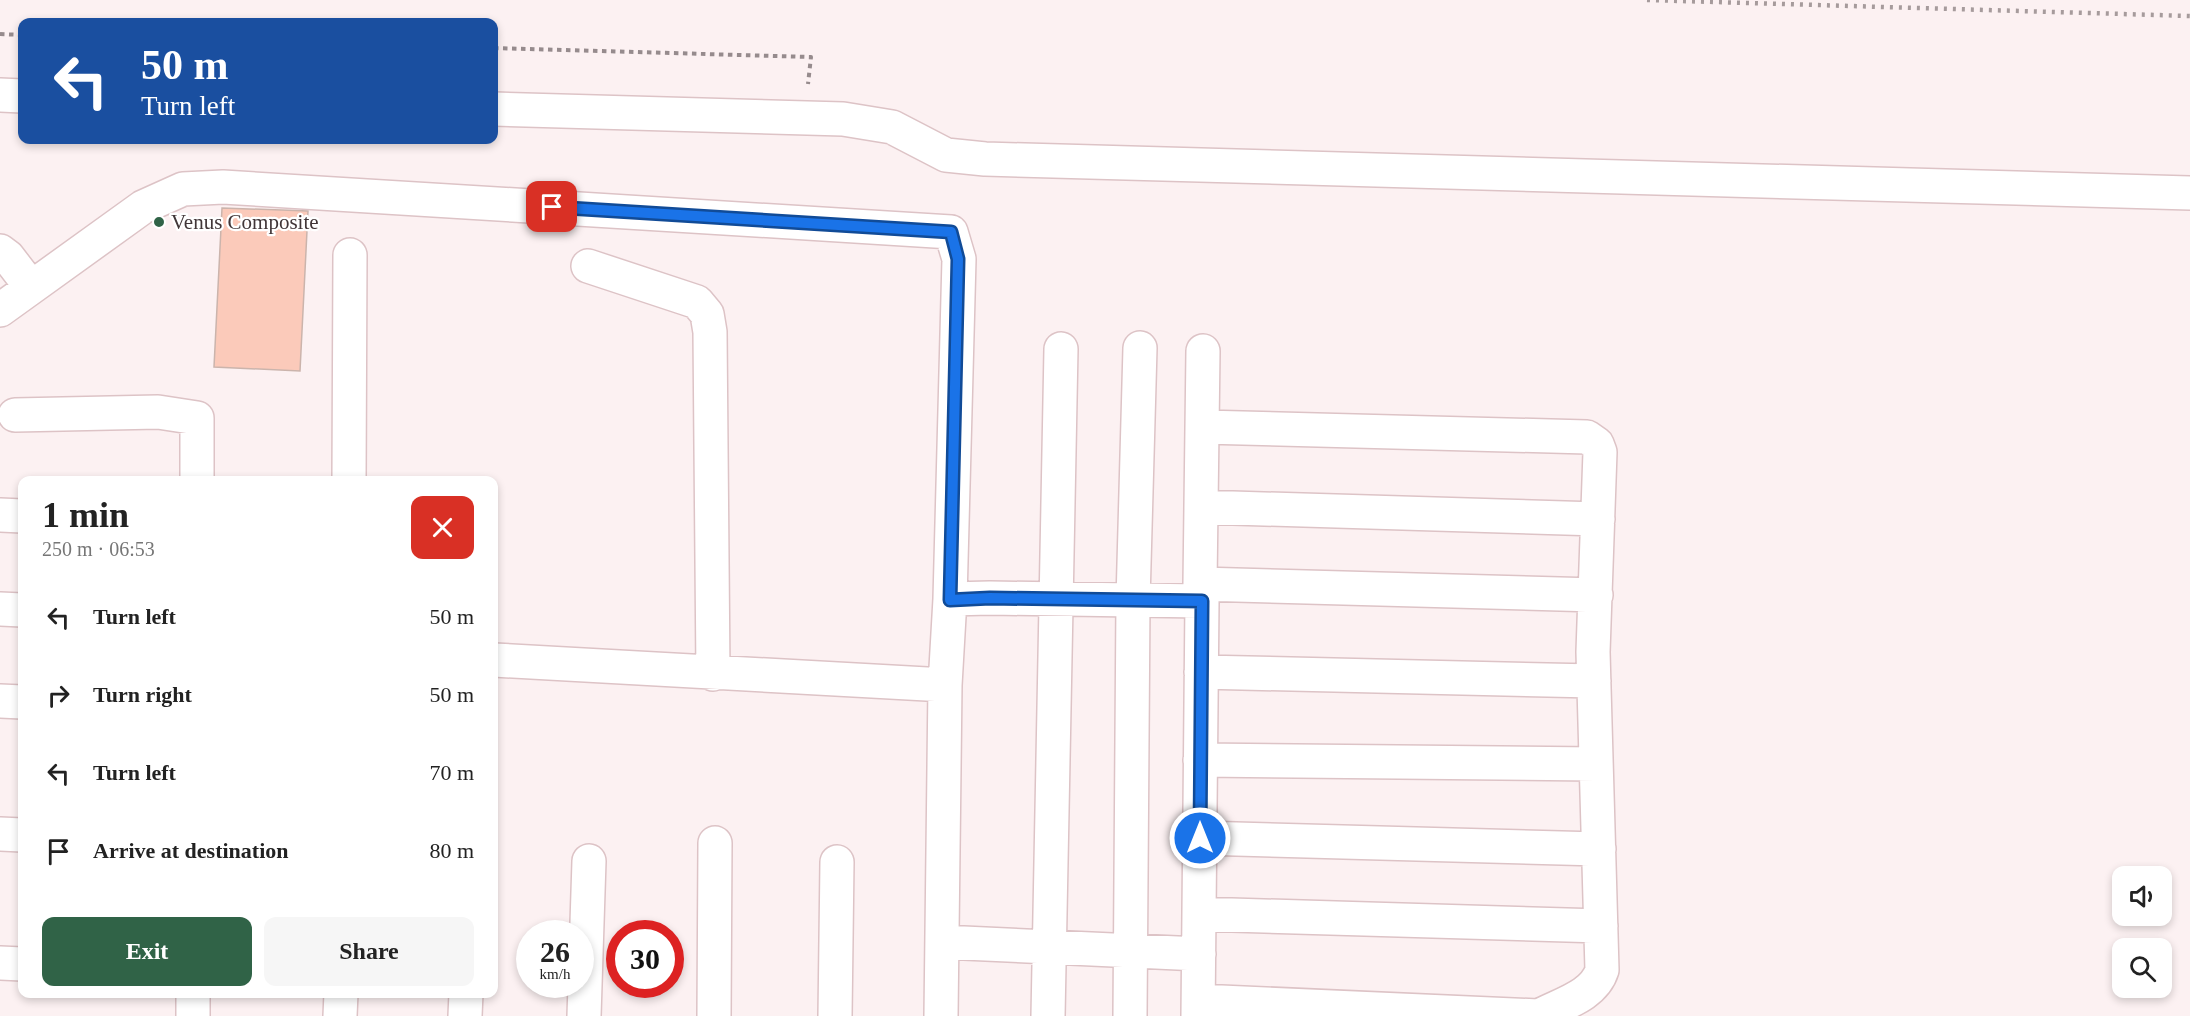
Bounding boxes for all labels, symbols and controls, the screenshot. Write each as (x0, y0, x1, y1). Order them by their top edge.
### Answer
icon: left (42, 42, 120, 120)
text: 50 m (141, 42, 229, 88)
text: Turn left (141, 91, 235, 121)
pin (526, 181, 577, 232)
icon: arrive (535, 190, 568, 223)
place label: Venus Composite (171, 210, 319, 234)
marker: Venus Composite (152, 215, 166, 229)
text: 1 min (42, 495, 129, 535)
button: close (411, 496, 474, 559)
text: 250 m · 06:53 (42, 538, 155, 560)
icon: left (42, 601, 75, 634)
text: Turn left (93, 604, 176, 629)
text: 50 m (429, 604, 474, 629)
icon: right (42, 679, 75, 712)
text: Turn right (93, 682, 192, 707)
text: 50 m (429, 682, 474, 707)
icon: left (42, 757, 75, 790)
text: Turn left (93, 760, 176, 785)
text: 70 m (429, 760, 474, 785)
position arrow (1168, 806, 1232, 870)
icon: arrive (42, 835, 75, 868)
text: Arrive at destination (93, 838, 289, 863)
text: 80 m (429, 838, 474, 863)
map controls (2112, 866, 2172, 998)
button: sound (2112, 866, 2172, 926)
button: Exit (42, 917, 252, 986)
button: Share (264, 917, 474, 986)
speed limit sign: 30 (606, 920, 684, 998)
text: 26 (540, 935, 570, 968)
button: search (2112, 938, 2172, 998)
text: km/h (540, 966, 570, 982)

